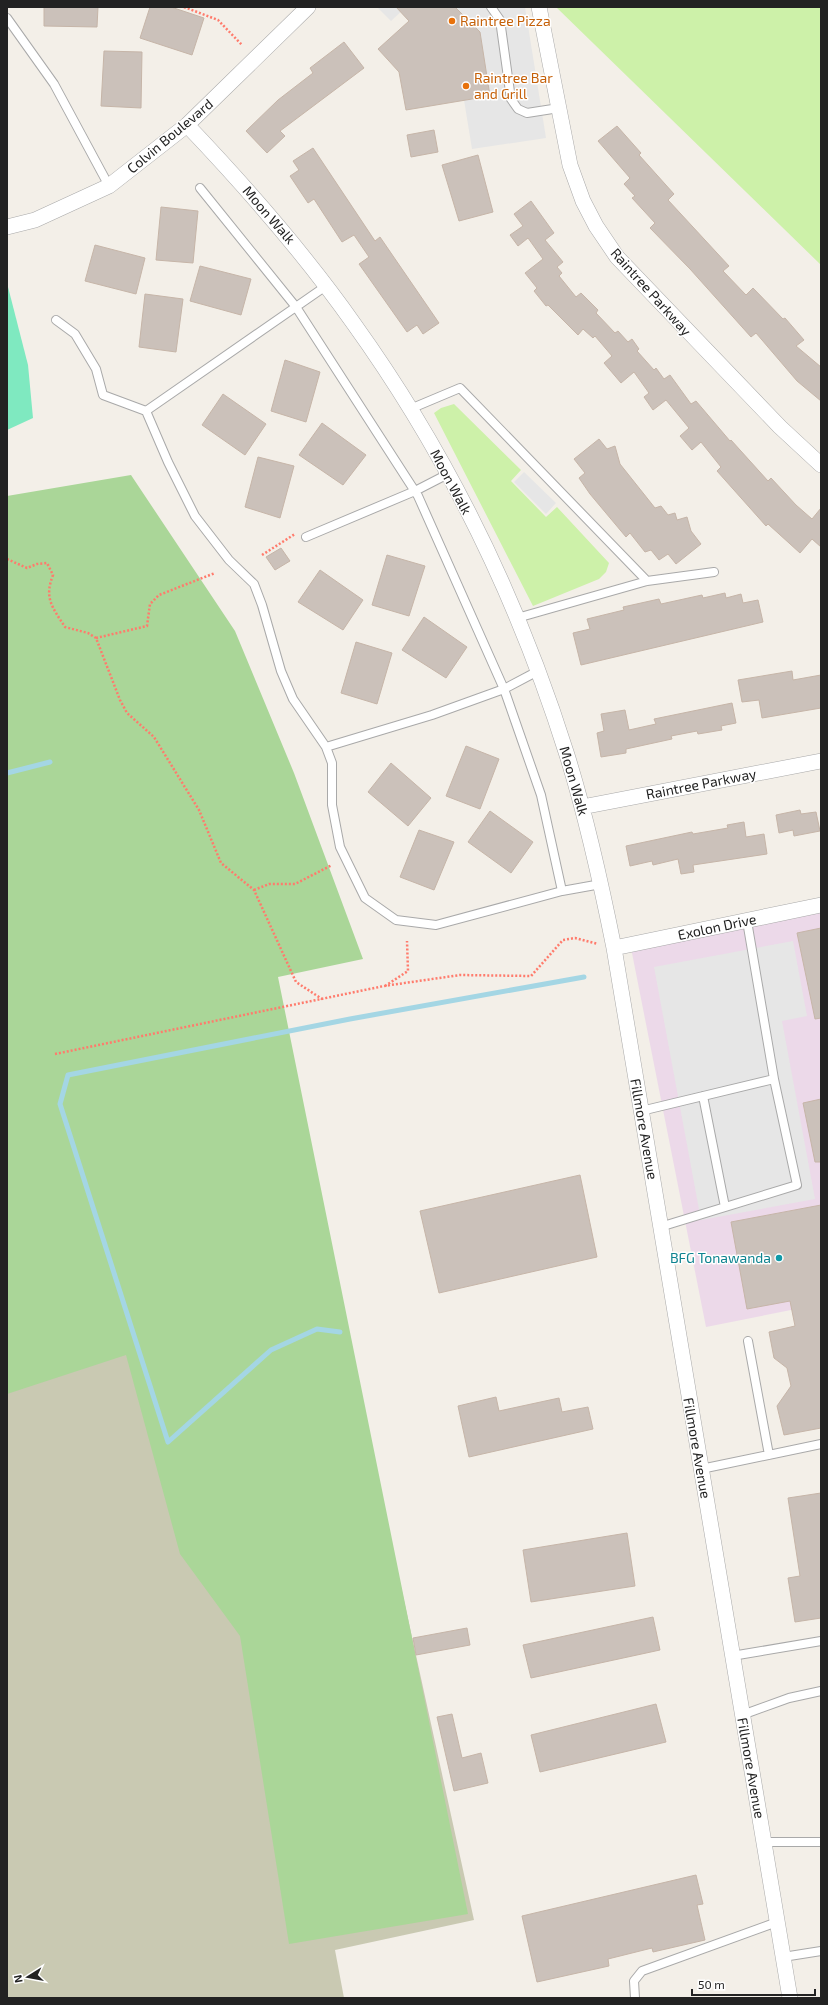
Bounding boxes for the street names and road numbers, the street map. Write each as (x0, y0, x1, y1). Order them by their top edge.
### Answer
street label: Colvin Boulevard (123, 95, 216, 176)
street label: Moon Walk (240, 182, 299, 247)
street label: Raintree Parkway (608, 244, 696, 339)
street label: Moon Walk (427, 446, 476, 517)
street label: Moon Walk (556, 744, 592, 817)
street label: Raintree Parkway (644, 764, 758, 803)
street label: Exolon Drive (676, 910, 758, 943)
street label: Fillmore Avenue (627, 1077, 662, 1181)
street label: Fillmore Avenue (680, 1396, 715, 1500)
street label: Fillmore Avenue (734, 1716, 769, 1820)

